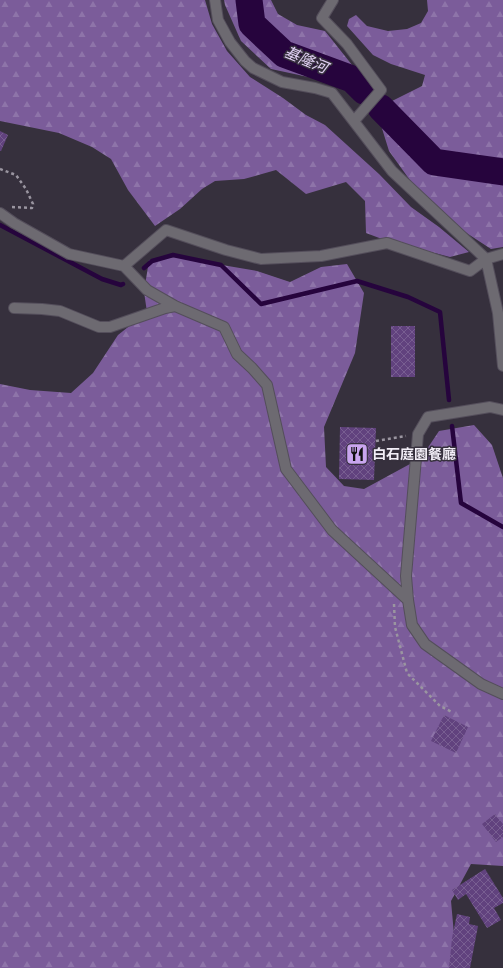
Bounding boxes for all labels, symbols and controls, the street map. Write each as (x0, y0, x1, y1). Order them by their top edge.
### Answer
water label: 基隆河 (282, 42, 333, 77)
restaurant icon: 白石庭園餐廳 (344, 441, 370, 467)
place label: 白石庭園餐廳 (372, 445, 456, 462)

